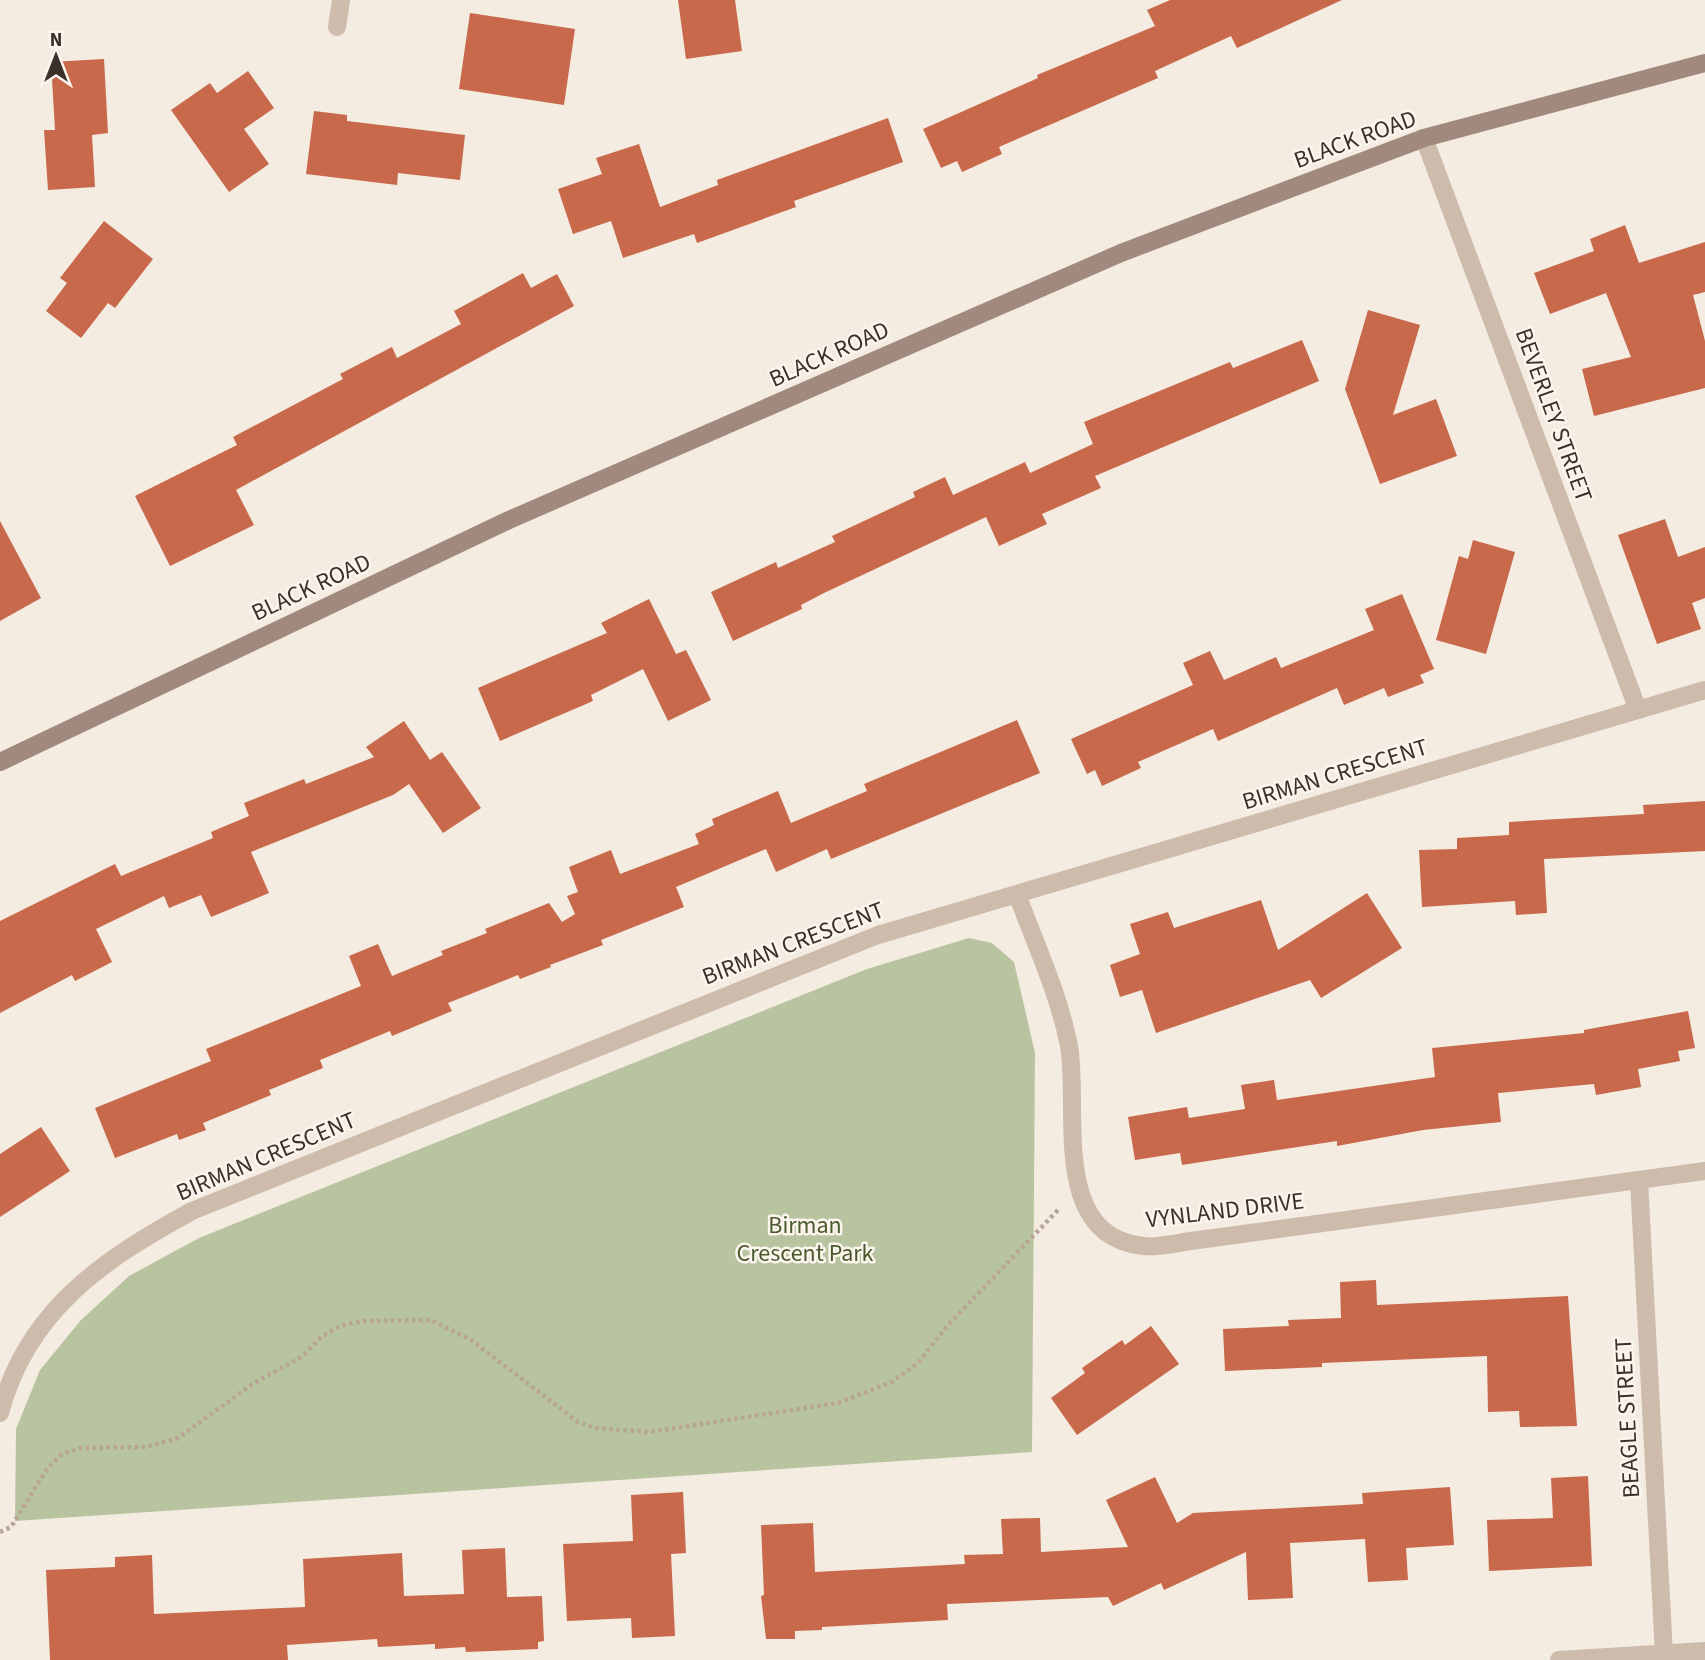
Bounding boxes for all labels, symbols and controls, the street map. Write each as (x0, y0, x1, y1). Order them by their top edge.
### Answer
north arrow (21, 21, 91, 91)
text: N (50, 27, 62, 54)
street label: BLACK ROAD (1289, 101, 1421, 178)
street label: BLACK ROAD (764, 312, 895, 397)
street label: BEVERLEY STREET (1506, 323, 1601, 507)
street label: BLACK ROAD (246, 545, 377, 630)
street label: BIRMAN CRESCENT (1238, 730, 1432, 819)
street label: BIRMAN CRESCENT (697, 893, 889, 994)
street label: BIRMAN CRESCENT (171, 1103, 362, 1210)
street label: VYNLAND DRIVE (1144, 1183, 1306, 1238)
park label: Birman Crescent Park (737, 1208, 874, 1271)
street label: BEAGLE STREET (1606, 1337, 1649, 1499)

